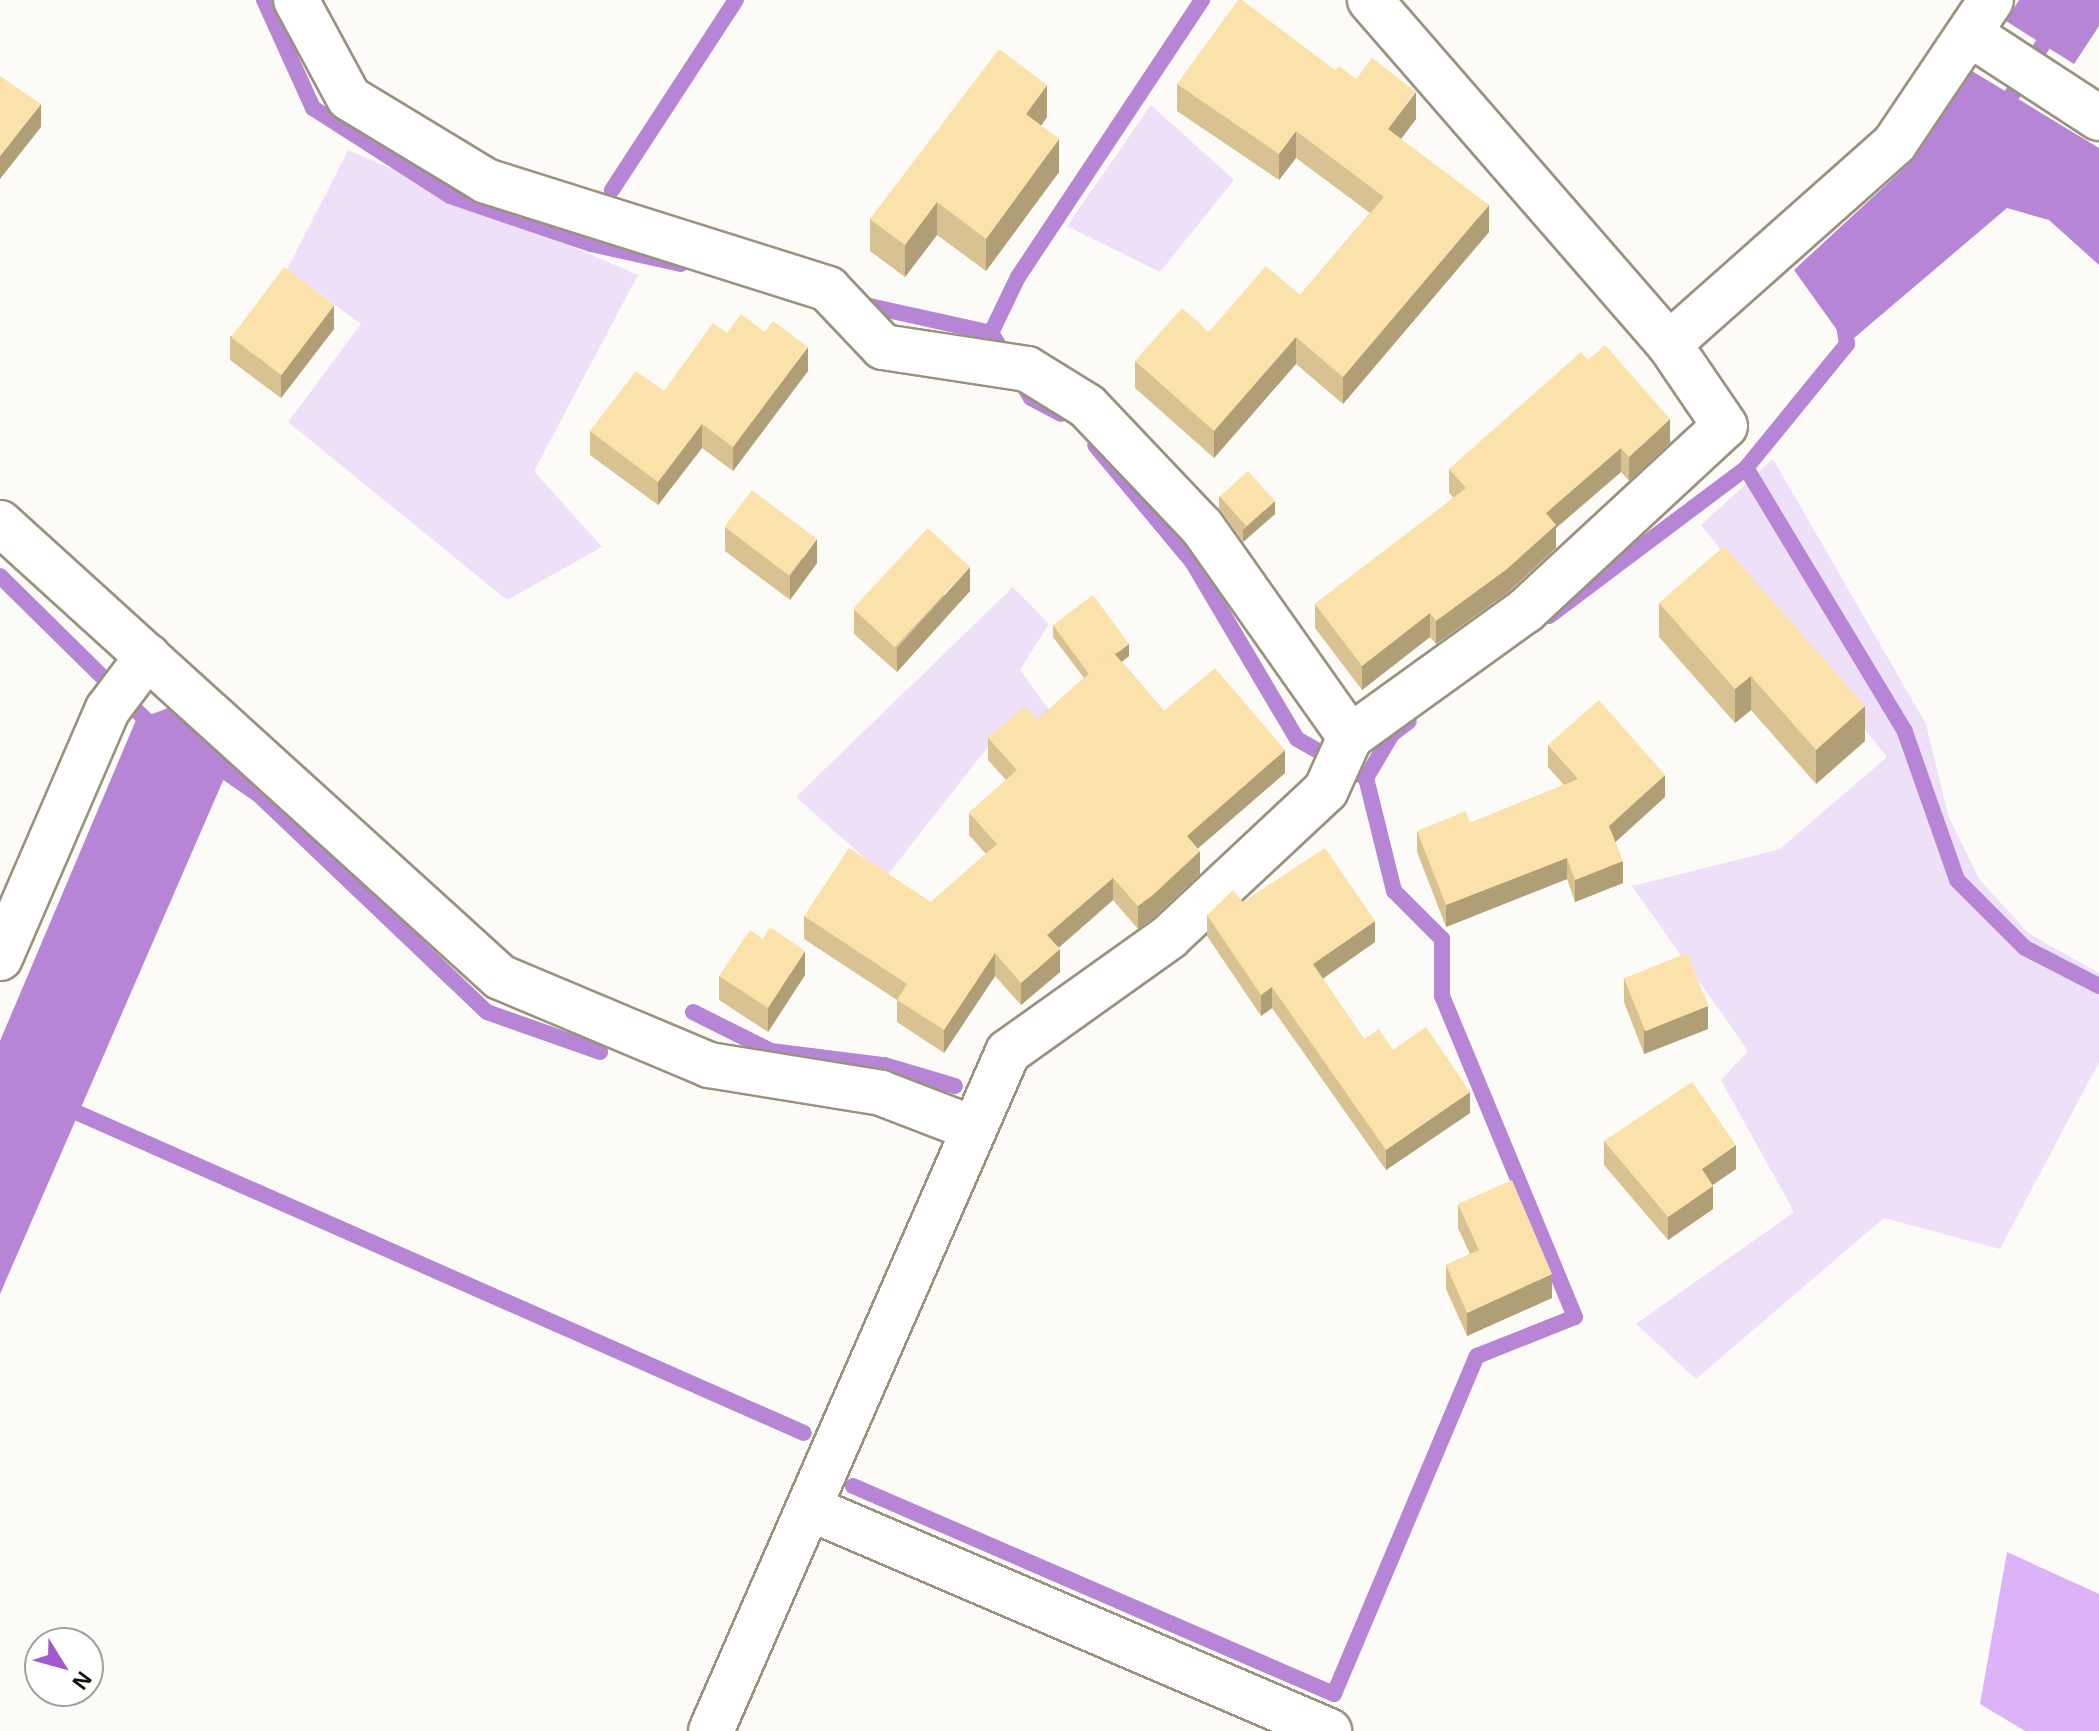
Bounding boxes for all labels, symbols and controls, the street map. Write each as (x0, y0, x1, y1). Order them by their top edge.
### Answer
north arrow (24, 1627, 104, 1707)
text: N (67, 1667, 97, 1694)

